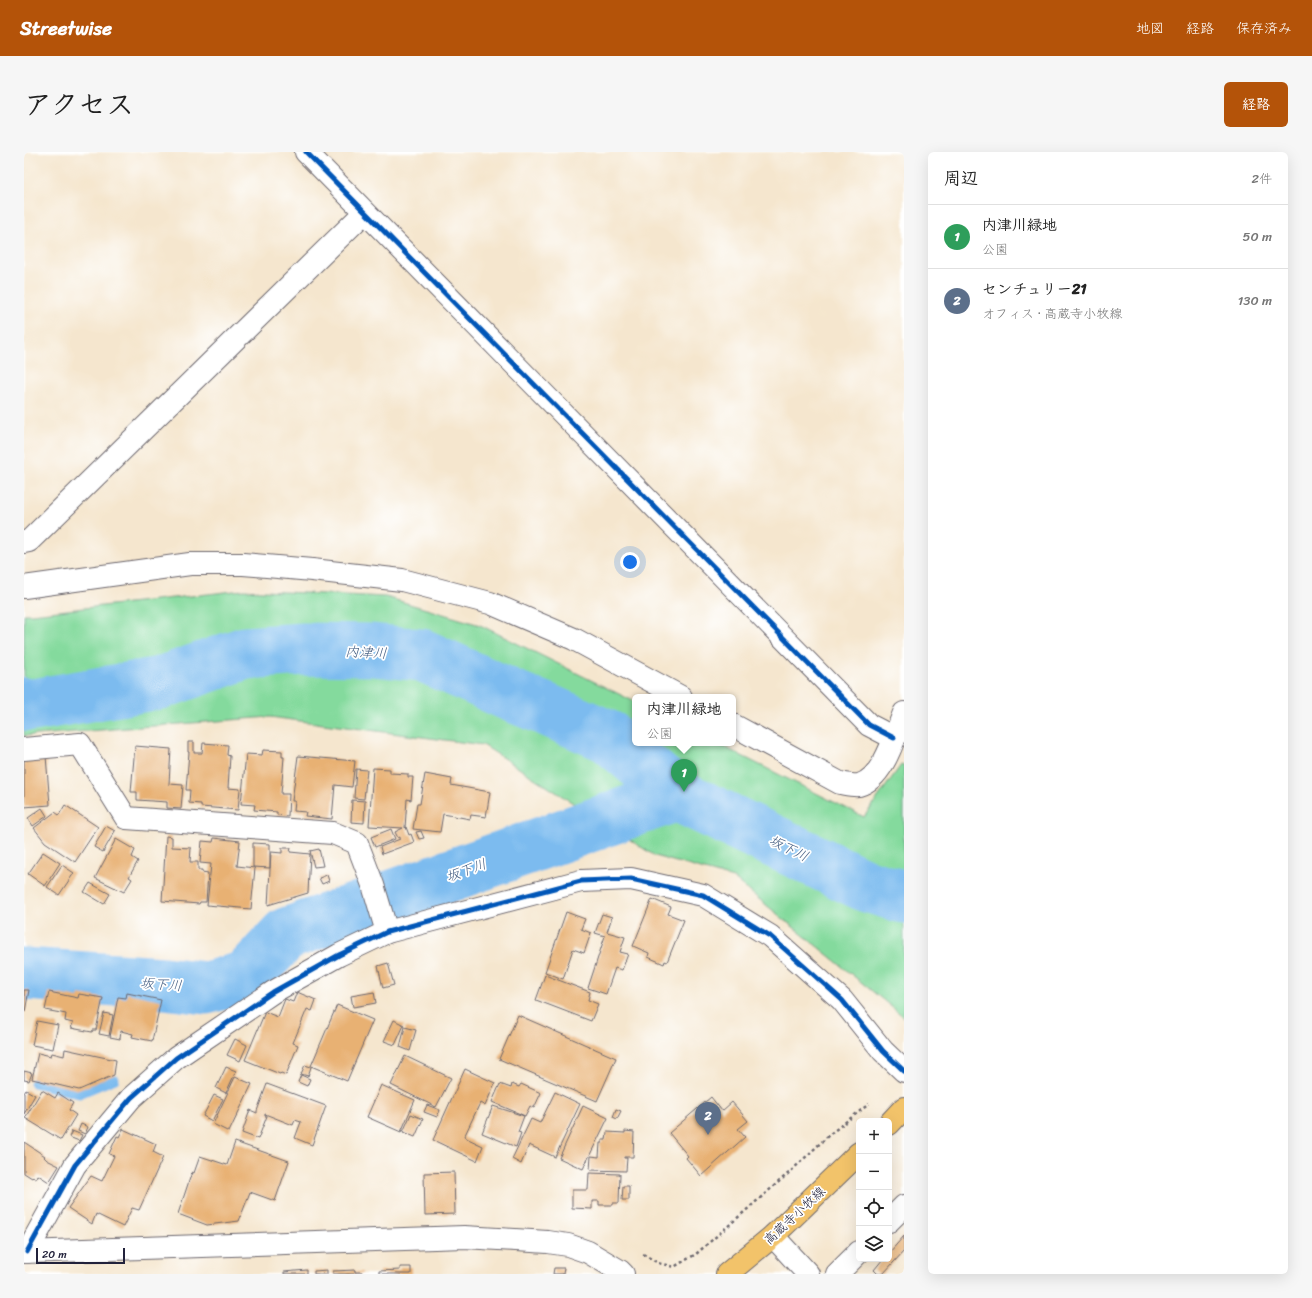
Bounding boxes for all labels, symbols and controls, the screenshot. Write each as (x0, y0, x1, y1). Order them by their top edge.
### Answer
text: Streetwise (20, 12, 112, 45)
text: 地図 (1136, 16, 1164, 41)
text: 経路 (1186, 16, 1214, 41)
text: 保存済み (1236, 16, 1292, 41)
text: アクセス (24, 80, 134, 129)
button: 経路 (1224, 82, 1288, 127)
text: 周辺 (944, 163, 978, 193)
text: 2件 (1251, 167, 1272, 190)
text: 内津川緑地 (982, 212, 1057, 238)
text: 1 (954, 225, 960, 248)
text: 50 m (1242, 225, 1272, 248)
text: 公園 (982, 238, 1008, 261)
text: センチュリー21 (982, 276, 1087, 302)
text: 2 (953, 289, 961, 312)
text: 130 m (1238, 289, 1272, 312)
text: オフィス · 高蔵寺小牧線 (982, 302, 1122, 325)
your location (620, 552, 640, 572)
water label: 内津川 (344, 639, 388, 666)
popup (632, 694, 736, 746)
text: 内津川緑地 (646, 696, 722, 722)
text: 公園 (646, 722, 673, 745)
pin: 1 (671, 759, 697, 792)
water label: 坂下川 (764, 828, 813, 869)
water label: 坂下川 (442, 852, 490, 889)
water label: 坂下川 (139, 971, 183, 998)
pin: 2 (695, 1102, 721, 1135)
map controls (856, 1118, 892, 1262)
button: + (856, 1118, 892, 1154)
button: − (856, 1154, 892, 1190)
street label: 高蔵寺小牧線 (758, 1180, 831, 1250)
button: locate (856, 1190, 892, 1226)
button: layers (856, 1226, 892, 1262)
text: 20 m (42, 1245, 67, 1264)
scale bar (36, 1246, 125, 1265)

